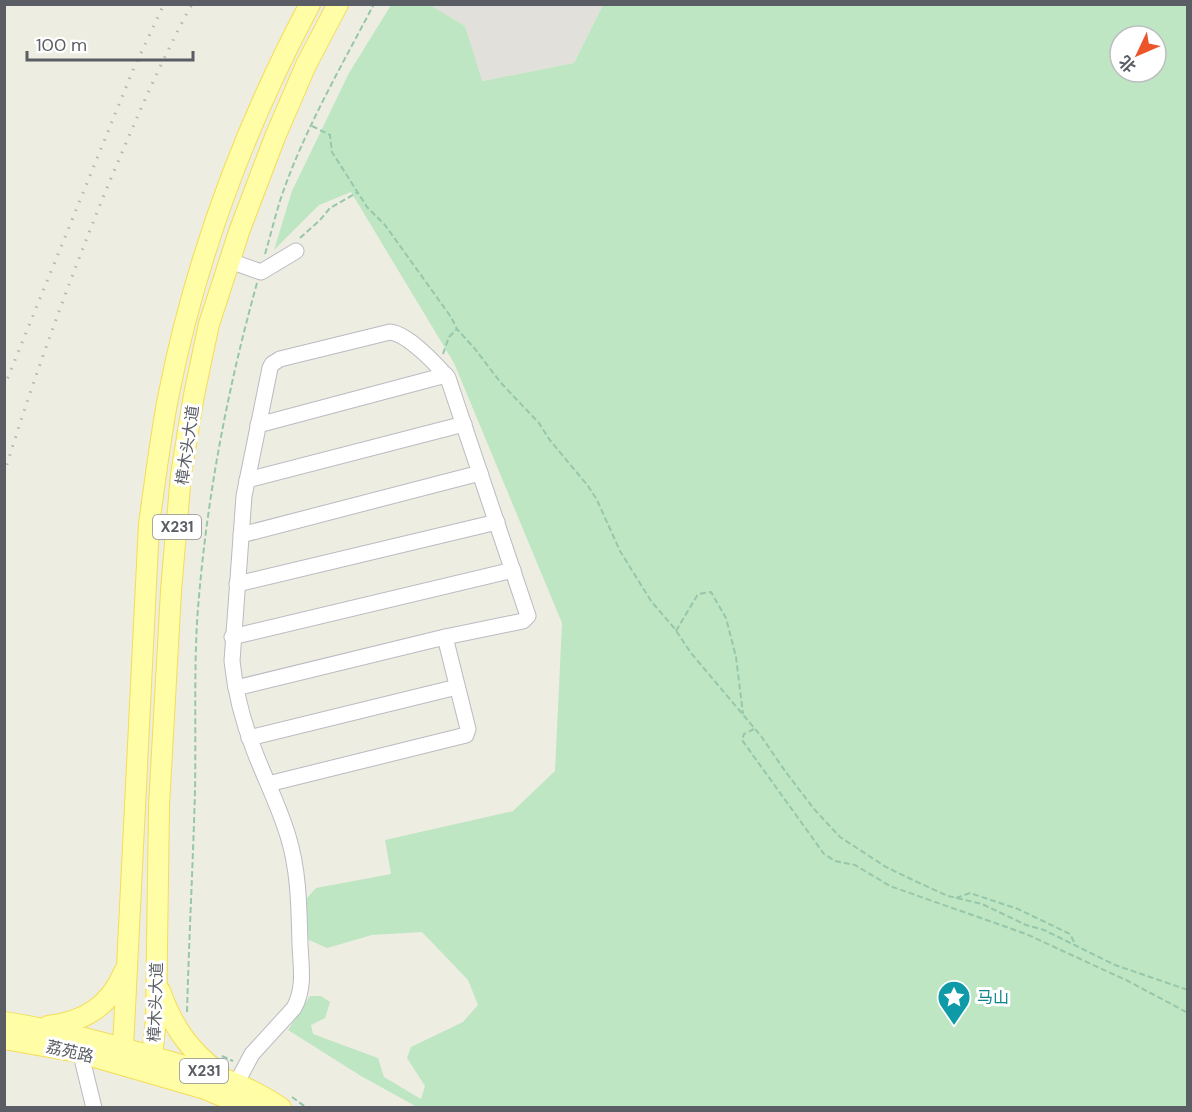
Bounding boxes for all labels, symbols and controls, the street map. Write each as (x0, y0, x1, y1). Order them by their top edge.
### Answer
scale bar (27, 24, 194, 62)
north arrow (1108, 24, 1168, 84)
text: 100 m (36, 33, 87, 57)
text: 北 (1114, 51, 1141, 77)
street label: 樟木头大道 (172, 404, 203, 486)
road number: X231 (153, 515, 201, 539)
street label: 樟木头大道 (144, 962, 167, 1042)
place icon: 马山 (936, 979, 972, 1026)
place label: 马山 (977, 987, 1009, 1008)
street label: 荔苑路 (44, 1036, 96, 1067)
road number: X231 (180, 1059, 228, 1083)

